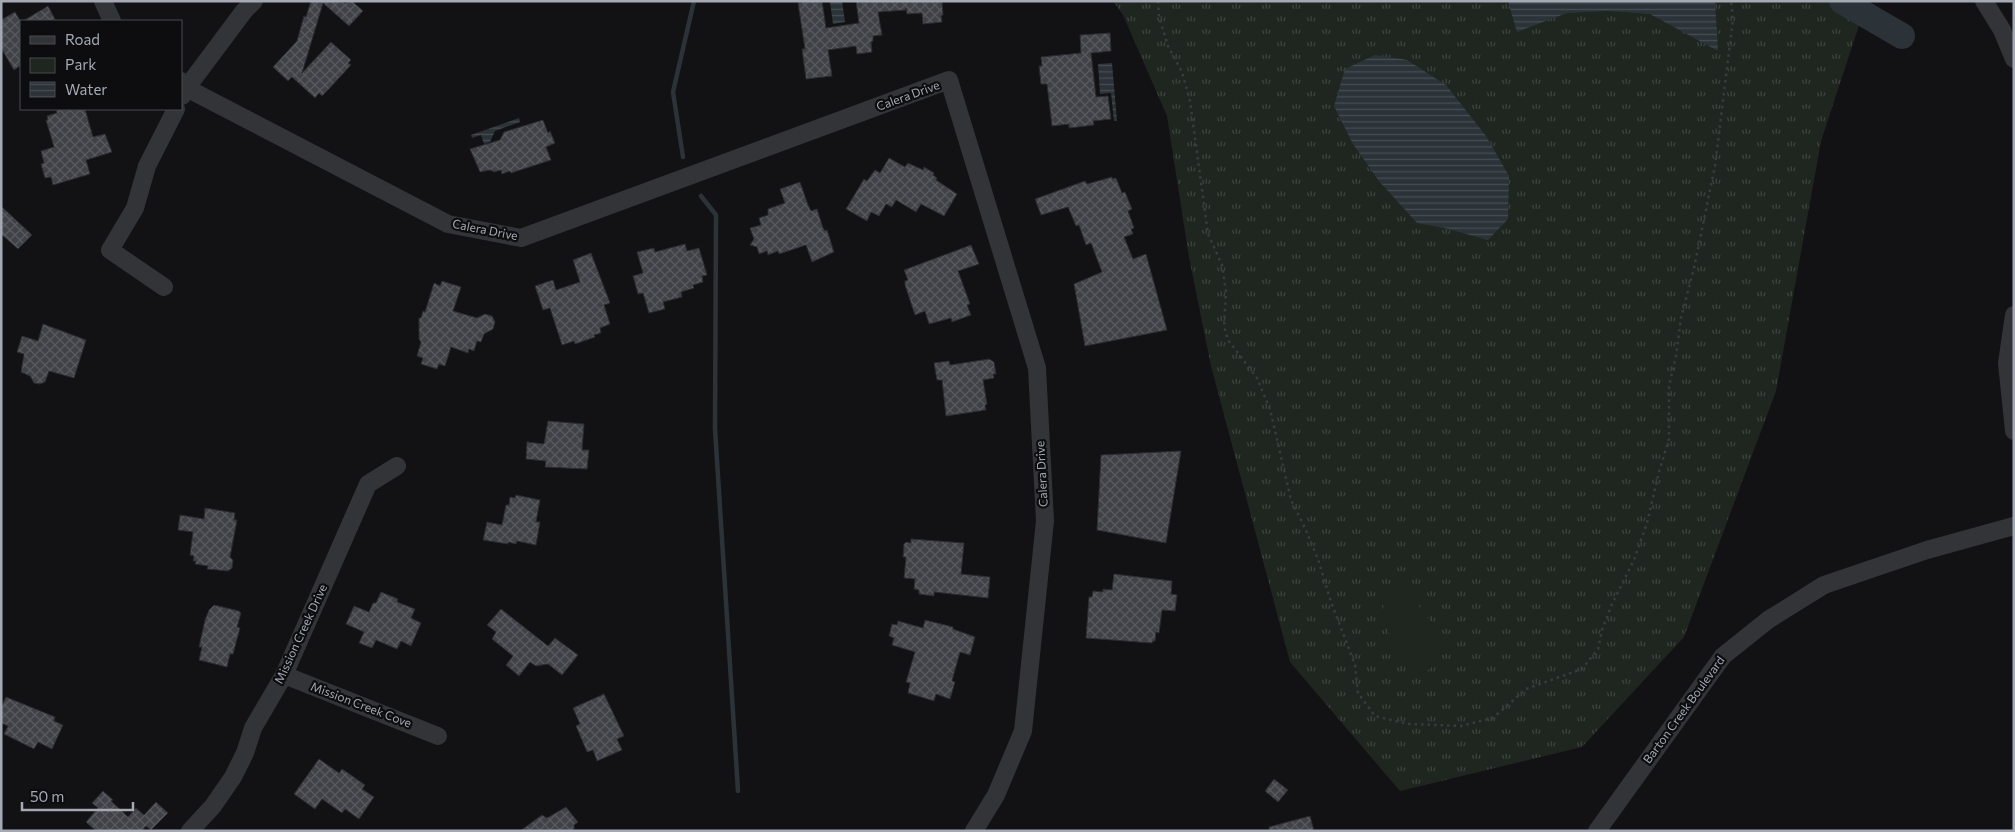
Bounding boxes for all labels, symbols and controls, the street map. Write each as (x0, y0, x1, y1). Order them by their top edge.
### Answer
legend (20, 20, 182, 110)
text: Road (65, 30, 100, 48)
text: Park (65, 55, 96, 73)
street label: Calera Drive (874, 77, 941, 113)
text: Water (65, 80, 107, 98)
street label: Calera Drive (451, 216, 519, 242)
street label: Calera Drive (1032, 441, 1050, 507)
street label: Mission Creek Drive (271, 582, 329, 686)
street label: Barton Creek Boulevard (1640, 653, 1727, 766)
street label: Mission Creek Cove (309, 678, 414, 730)
scale bar (22, 780, 134, 812)
text: 50 m (30, 787, 64, 805)

